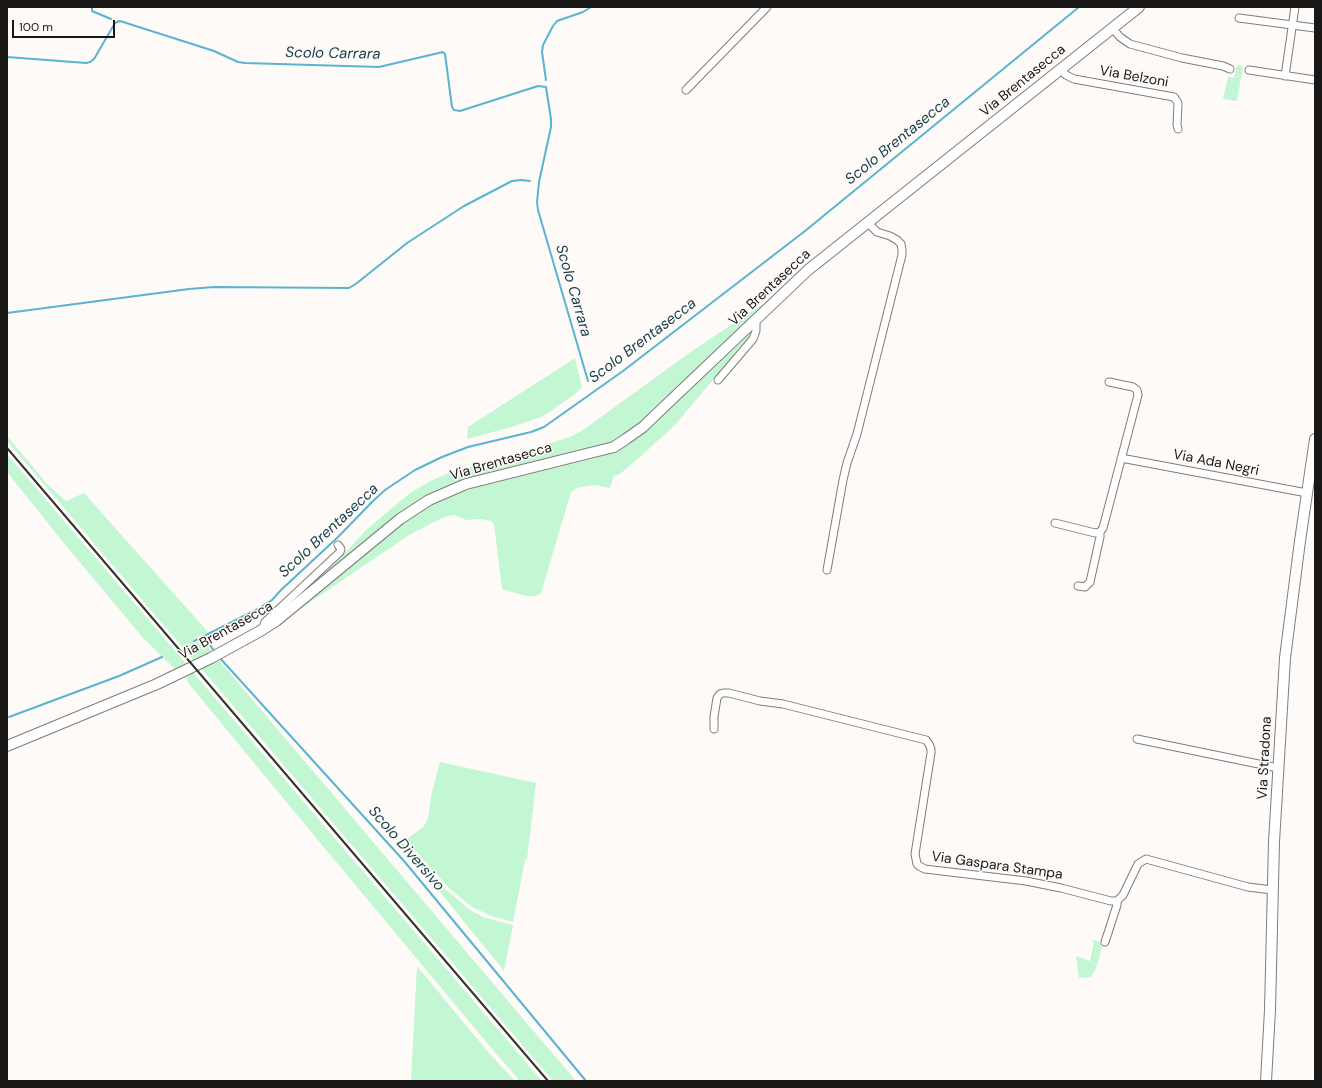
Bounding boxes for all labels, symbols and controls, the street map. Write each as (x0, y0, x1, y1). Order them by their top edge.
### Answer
scale bar (14, 12, 117, 38)
text: 100 m (19, 19, 53, 35)
street label: Via Brentasecca (977, 41, 1069, 121)
water label: Scolo Carrara (285, 44, 381, 64)
street label: Via Belzoni (1098, 63, 1170, 91)
water label: Scolo Brentasecca (842, 93, 954, 189)
water label: Scolo Carrara (551, 243, 595, 339)
street label: Via Brentasecca (726, 246, 814, 330)
water label: Scolo Brentasecca (586, 295, 700, 387)
street label: Via Brentasecca (448, 439, 554, 485)
street label: Via Ada Negri (1172, 446, 1260, 480)
water label: Scolo Brentasecca (275, 480, 383, 582)
street label: Via Brentasecca (176, 598, 276, 664)
street label: Via Stradona (1254, 716, 1276, 800)
water label: Scolo Diversivo (364, 803, 448, 895)
street label: Via Gaspara Stampa (930, 848, 1064, 884)

